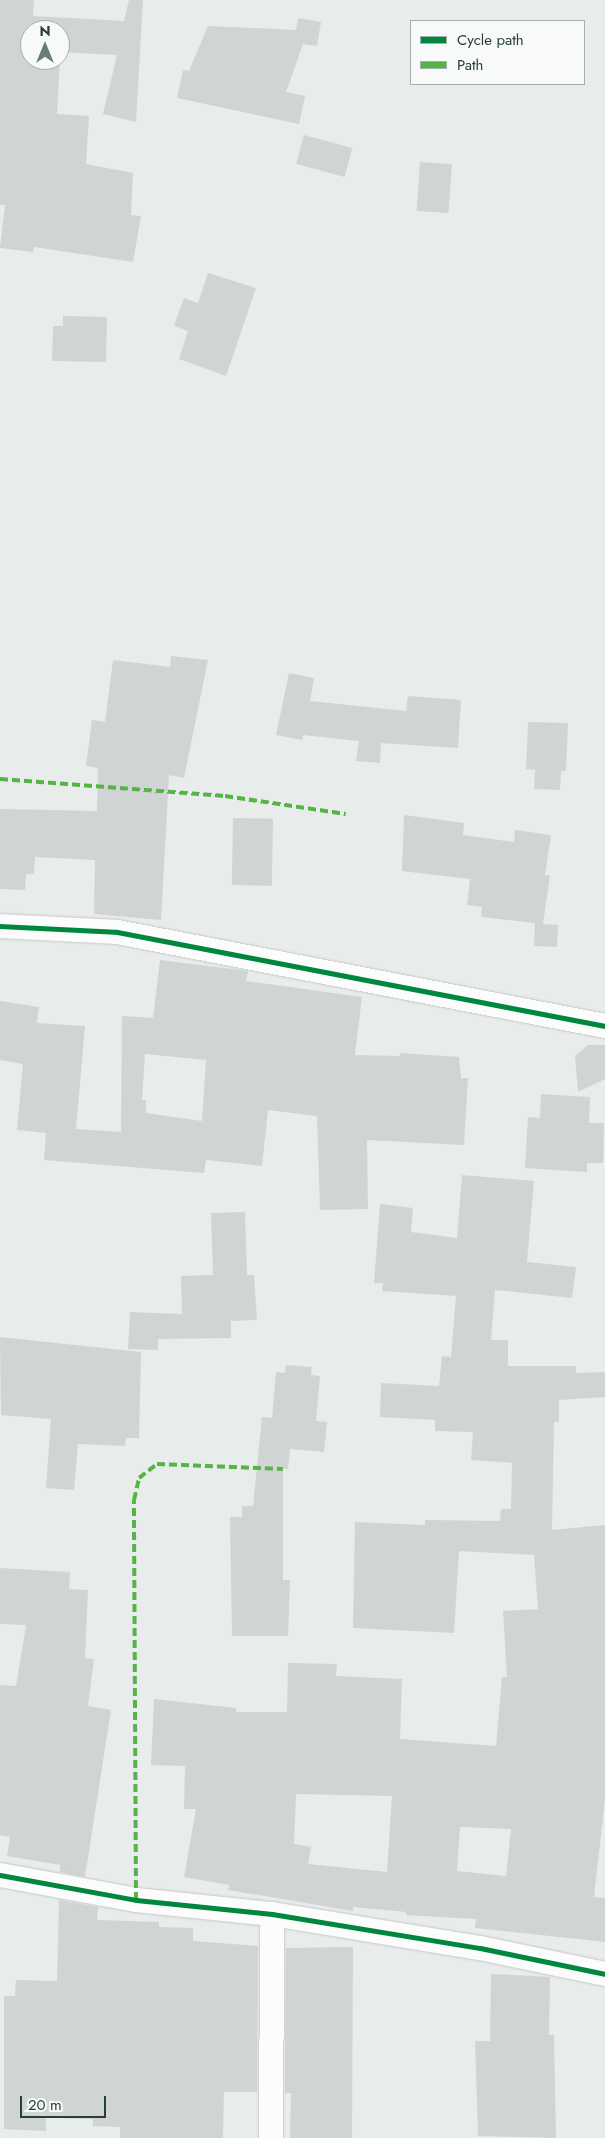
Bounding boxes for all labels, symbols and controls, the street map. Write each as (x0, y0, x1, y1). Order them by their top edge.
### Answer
north arrow (20, 20, 70, 70)
legend (410, 20, 585, 85)
text: N (39, 21, 51, 41)
text: Cycle path (457, 29, 524, 51)
text: Path (457, 54, 483, 76)
scale bar (22, 2086, 109, 2118)
text: 20 m (28, 2094, 62, 2116)

